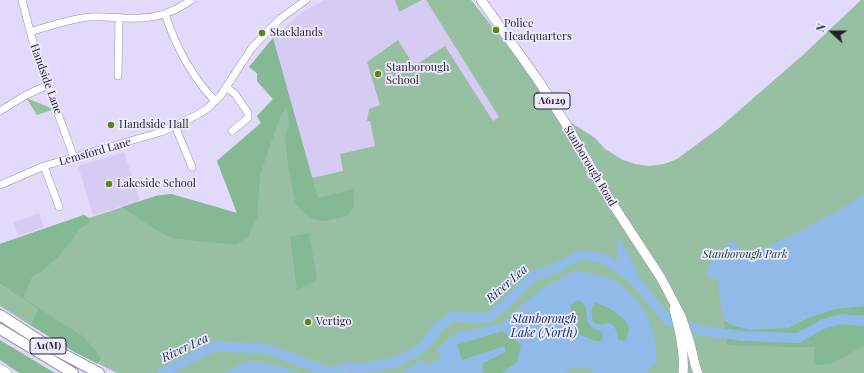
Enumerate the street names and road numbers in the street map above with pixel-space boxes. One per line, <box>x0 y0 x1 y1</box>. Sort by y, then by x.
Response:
street label: Handside Lane <box>27 42 65 116</box>
road number: A6129 <box>534 93 570 109</box>
street label: Stanborough Road <box>561 123 619 209</box>
street label: Lemsford Lane <box>58 135 132 169</box>
road number: A1(M) <box>30 338 66 354</box>

